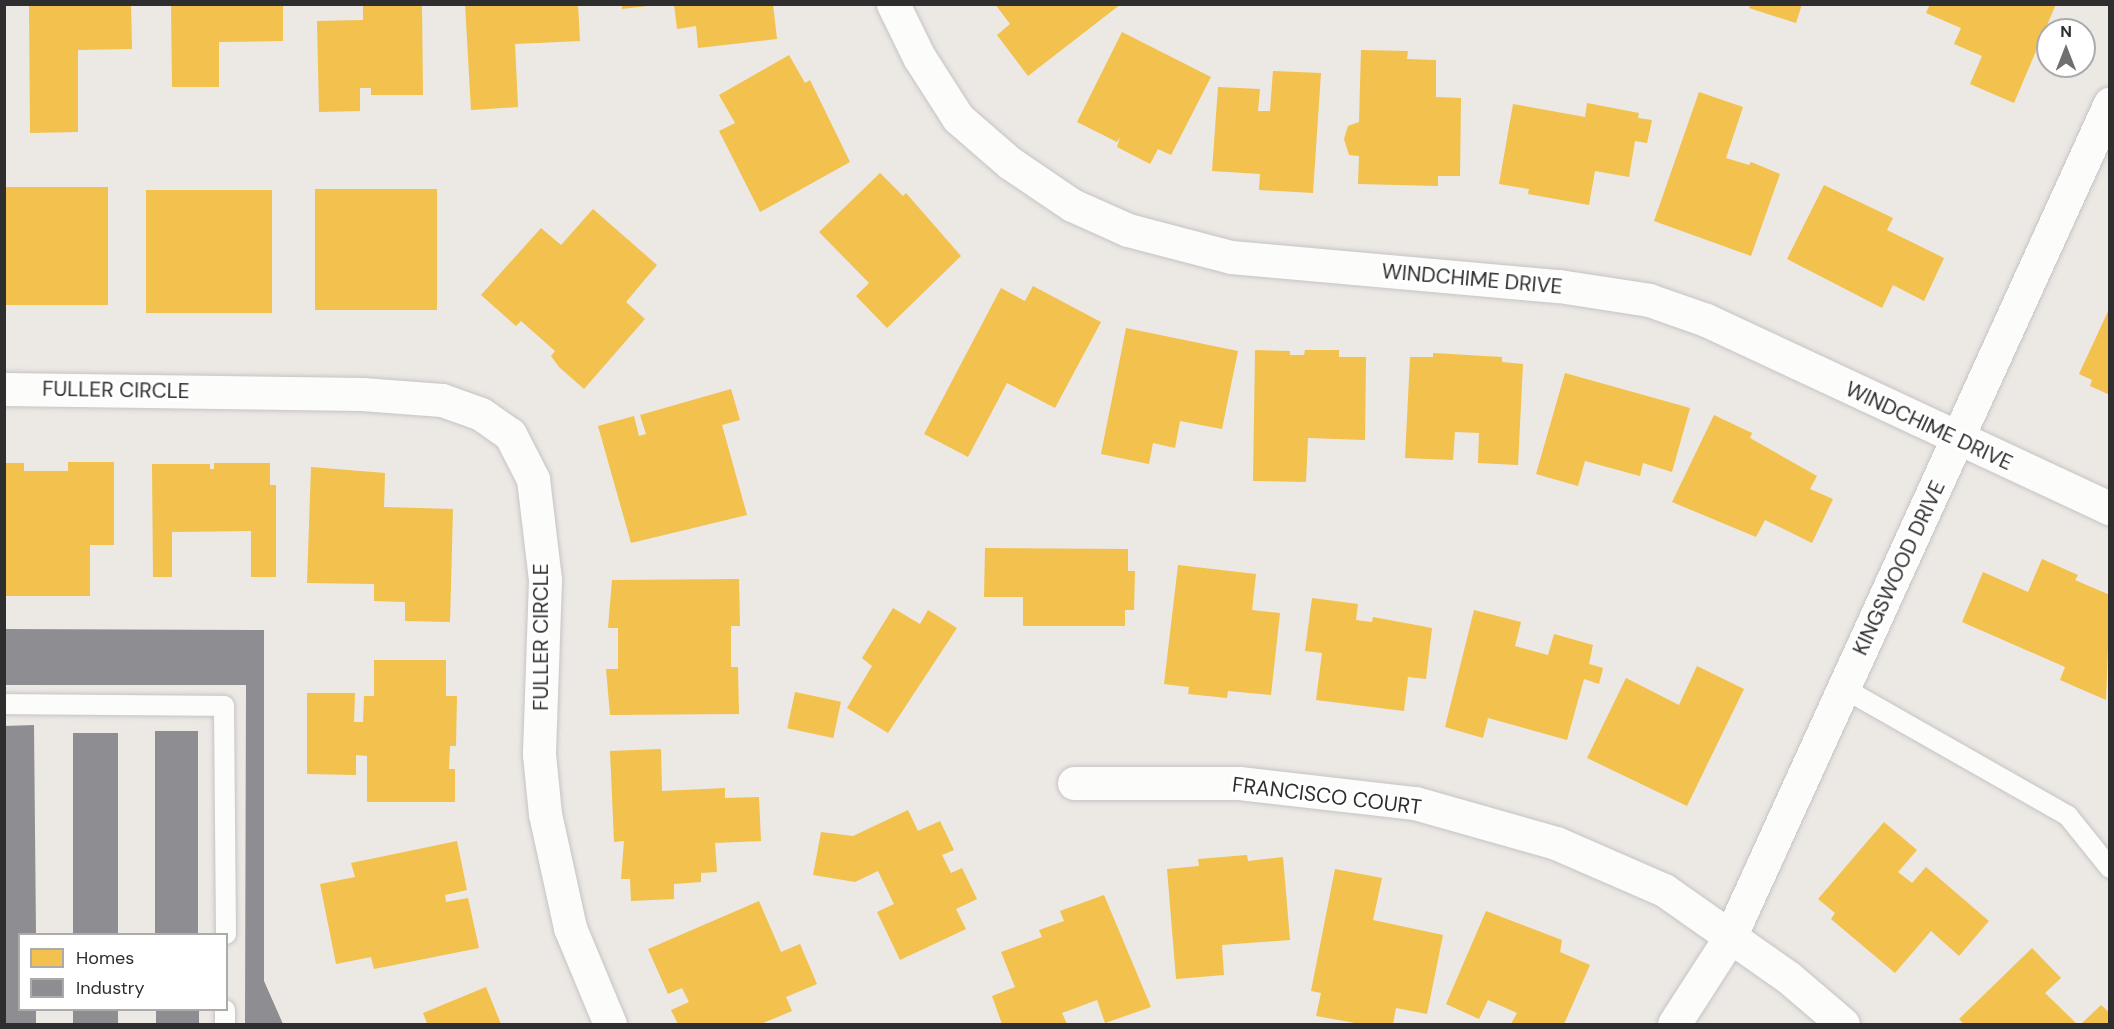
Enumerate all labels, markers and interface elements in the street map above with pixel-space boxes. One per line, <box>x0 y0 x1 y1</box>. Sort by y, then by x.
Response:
north arrow <box>2036 18 2096 78</box>
text: N <box>2060 21 2072 42</box>
street label: WINDCHIME DRIVE <box>1381 259 1563 299</box>
street label: FULLER CIRCLE <box>42 376 190 404</box>
street label: WINDCHIME DRIVE <box>1842 376 2016 476</box>
street label: KINGSWOOD DRIVE <box>1848 477 1950 659</box>
street label: FULLER CIRCLE <box>528 563 554 711</box>
street label: FRANCISCO COURT <box>1231 772 1423 820</box>
legend <box>18 933 228 1011</box>
text: Homes <box>76 946 134 970</box>
text: Industry <box>76 976 145 1000</box>

